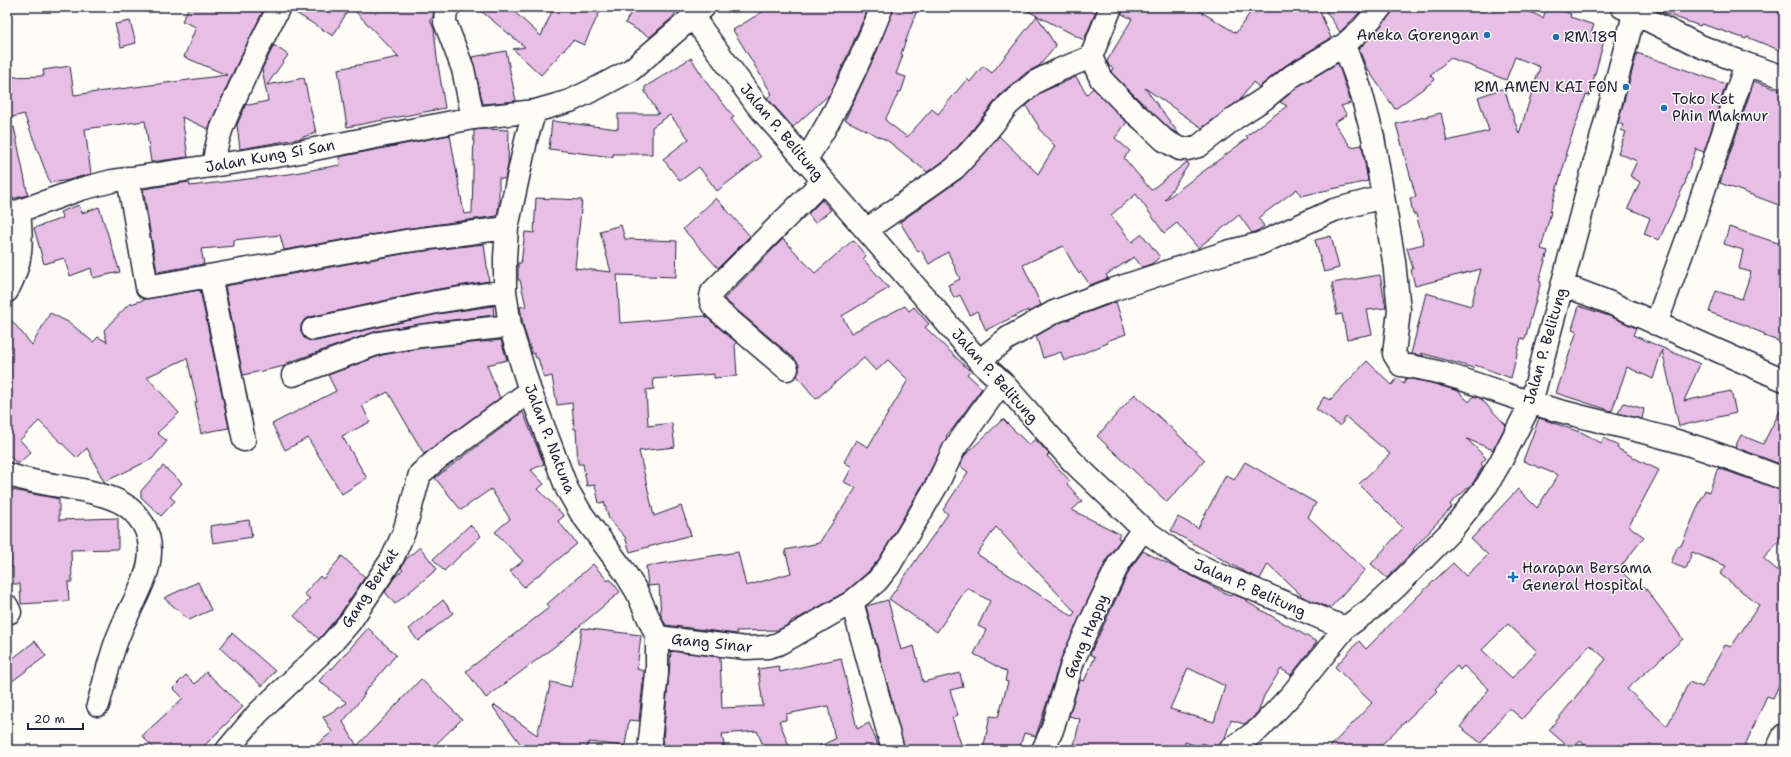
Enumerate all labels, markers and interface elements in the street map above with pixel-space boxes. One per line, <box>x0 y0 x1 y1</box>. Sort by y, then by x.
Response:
place label: Aneka Gorengan <box>1356 25 1479 45</box>
place label: RM.189 <box>1564 27 1617 47</box>
marker: Aneka Gorengan <box>1482 30 1492 40</box>
marker: RM.189 <box>1551 32 1561 42</box>
place label: RM AMEN KAI FON <box>1474 77 1618 97</box>
street label: Jalan P. Belitung <box>736 79 828 185</box>
marker: RM AMEN KAI FON <box>1621 82 1631 92</box>
place label: Toko Ket Phin Makmur <box>1672 89 1768 126</box>
marker: Toko Ket Phin Makmur <box>1659 103 1669 113</box>
street label: Jalan Kung Si San <box>204 135 336 177</box>
street label: Jalan P. Belitung <box>1519 285 1571 407</box>
street label: Jalan P. Belitung <box>947 324 1043 428</box>
street label: Jalan P. Natuna <box>520 381 580 497</box>
street label: Gang Berkat <box>337 544 403 632</box>
street label: Jalan P. Belitung <box>1191 554 1309 622</box>
place label: Harapan Bersama General Hospital <box>1522 558 1652 595</box>
marker: Harapan Bersama General Hospital <box>1507 571 1519 583</box>
street label: Gang Happy <box>1059 591 1113 681</box>
street label: Gang Sinar <box>670 629 754 657</box>
scale bar <box>28 705 83 731</box>
text: 20 m <box>34 711 65 727</box>

